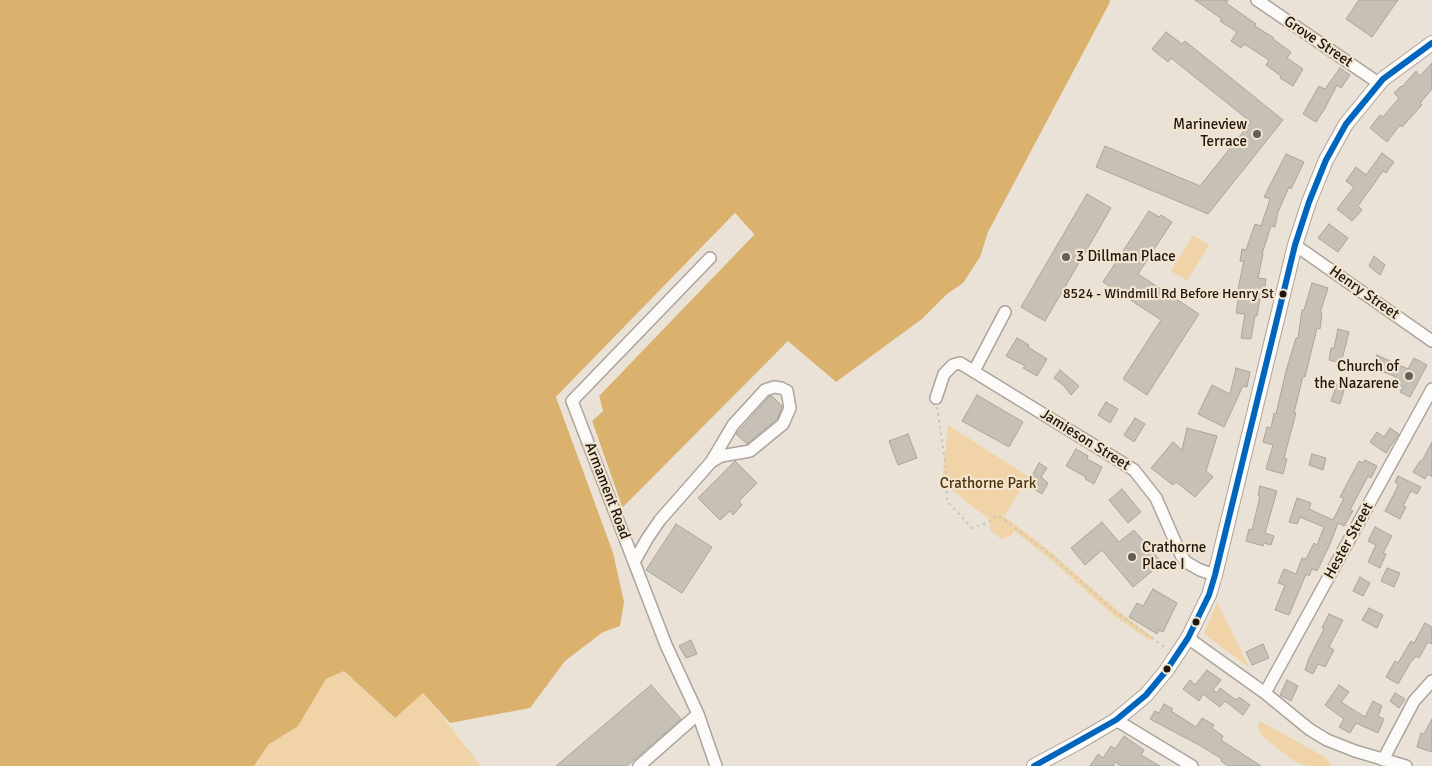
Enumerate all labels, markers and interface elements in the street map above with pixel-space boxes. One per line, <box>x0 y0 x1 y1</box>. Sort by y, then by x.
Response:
street label: Grove Street <box>1280 12 1356 72</box>
place label: Marineview Terrace <box>1173 116 1247 151</box>
marker: Marineview Terrace <box>1251 128 1263 140</box>
place label: 3 Dillman Place <box>1076 248 1176 266</box>
marker: 3 Dillman Place <box>1060 251 1072 263</box>
street label: Henry Street <box>1326 262 1402 324</box>
place label: 8524 - Windmill Rd Before Henry St <box>1063 286 1274 302</box>
marker: 8524 - Windmill Rd Before Henry St <box>1278 289 1288 299</box>
place label: Church of the Nazarene <box>1314 358 1399 393</box>
marker: Church of the Nazarene <box>1403 370 1415 382</box>
street label: Jamieson Street <box>1037 405 1133 475</box>
street label: Armament Road <box>580 440 634 542</box>
park label: Crathorne Park <box>940 475 1036 493</box>
street label: Hester Street <box>1321 500 1377 582</box>
place label: Crathorne Place I <box>1142 539 1206 574</box>
marker: Crathorne Place I <box>1126 551 1138 563</box>
unlabelled marker <box>1191 617 1201 627</box>
unlabelled marker <box>1162 664 1172 674</box>

